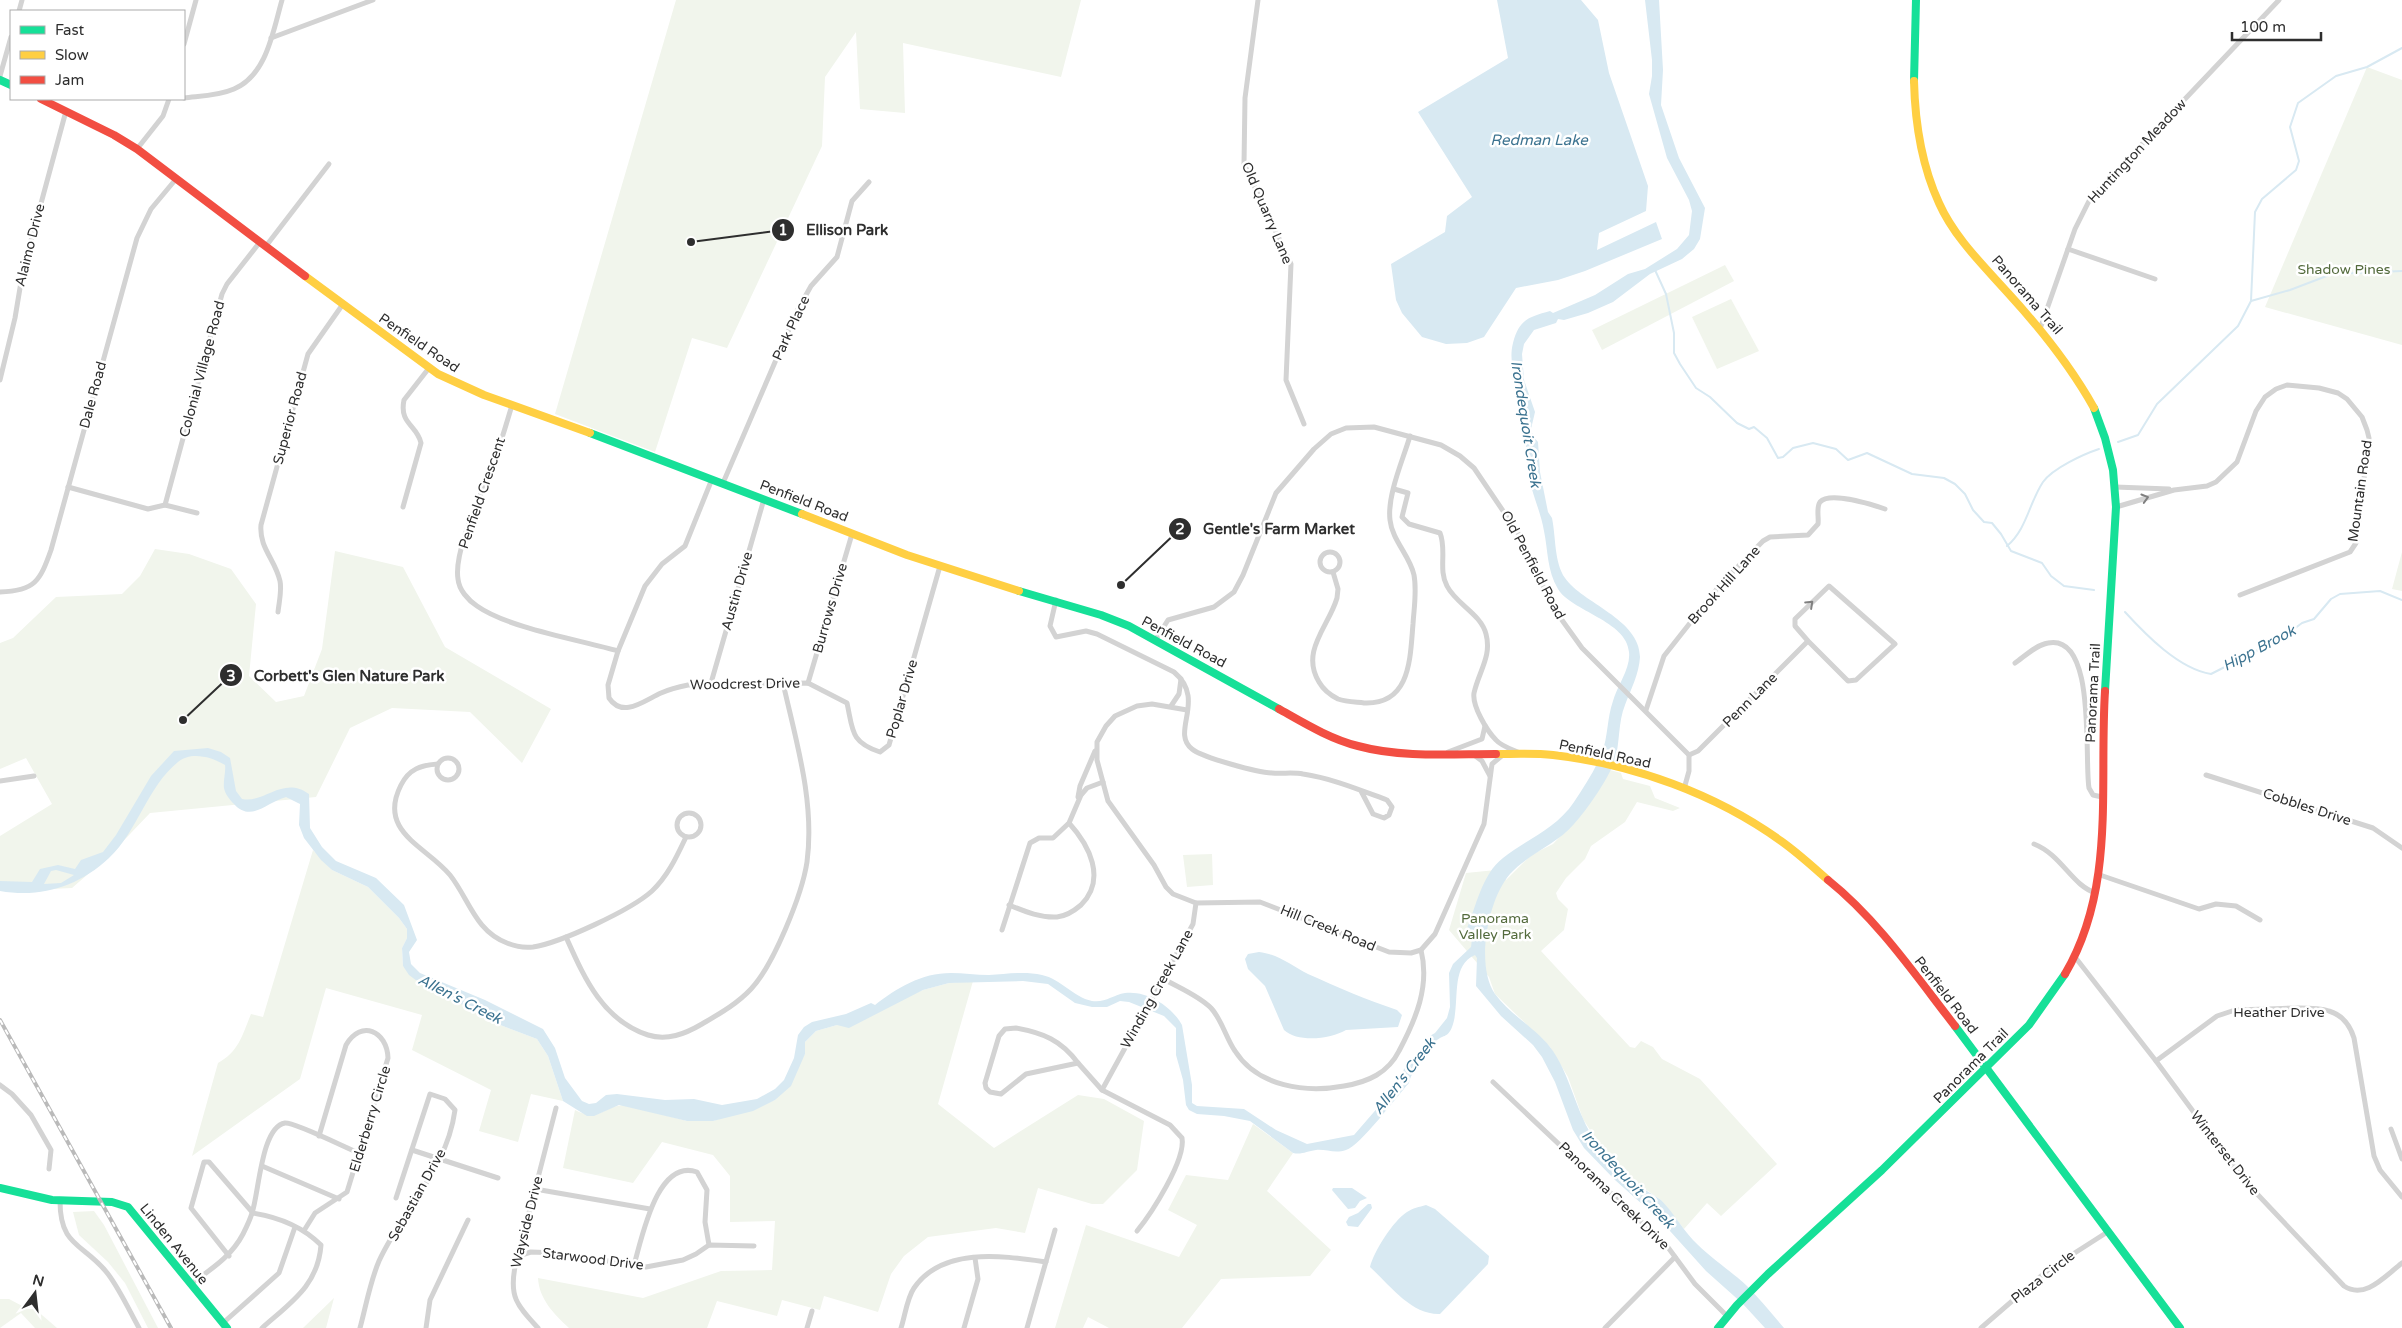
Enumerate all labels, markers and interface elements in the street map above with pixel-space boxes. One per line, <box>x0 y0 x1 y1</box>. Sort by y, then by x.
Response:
legend <box>10 10 185 100</box>
scale bar <box>2232 10 2321 42</box>
text: 100 m <box>2240 18 2286 36</box>
text: Fast <box>55 21 85 39</box>
text: Slow <box>55 46 89 64</box>
text: Jam <box>55 71 84 89</box>
street label: Huntington Meadow <box>2084 95 2190 207</box>
water label: Redman Lake <box>1490 131 1589 149</box>
street label: Old Quarry Lane <box>1238 159 1296 267</box>
street label: Alaimo Drive <box>12 202 49 288</box>
callout: Ellison Park <box>771 215 898 245</box>
text: 1 <box>778 221 788 239</box>
text: Ellison Park <box>806 221 888 239</box>
street label: Panorama Trail <box>1988 252 2066 338</box>
park label: Shadow Pines <box>2298 261 2391 278</box>
street label: Park Place <box>769 293 813 363</box>
street label: Colonial Village Road <box>176 299 228 439</box>
street label: Penfield Road <box>376 310 462 376</box>
water label: Irondequoit Creek <box>1507 359 1545 490</box>
street label: Dale Road <box>76 360 110 430</box>
street label: Superior Road <box>269 370 311 466</box>
street label: Penfield Crescent <box>455 434 509 551</box>
street label: Mountain Road <box>2344 439 2376 543</box>
street label: Penfield Road <box>757 476 851 526</box>
one-way arrow <box>2140 494 2149 504</box>
street label: Old Penfield Road <box>1497 508 1569 622</box>
callout: Gentle's Farm Market <box>1168 514 1365 544</box>
text: 2 <box>1175 520 1185 538</box>
text: Gentle's Farm Market <box>1203 520 1355 538</box>
street label: Brook Hill Lane <box>1684 542 1764 628</box>
street label: Austin Drive <box>718 550 756 632</box>
street label: Burrows Drive <box>809 561 851 655</box>
one-way arrow <box>1804 601 1813 610</box>
street label: Penfield Road <box>1139 613 1229 671</box>
water label: Hipp Brook <box>2219 620 2300 675</box>
street label: Panorama Trail <box>2082 643 2104 743</box>
street label: Poplar Drive <box>883 657 921 740</box>
callout: Corbett's Glen Nature Park <box>219 660 454 690</box>
text: 3 <box>226 667 236 685</box>
text: Corbett's Glen Nature Park <box>254 667 444 685</box>
street label: Penn Lane <box>1719 669 1781 731</box>
street label: Woodcrest Drive <box>690 675 800 693</box>
street label: Penfield Road <box>1558 736 1652 772</box>
street label: Cobbles Drive <box>2261 785 2353 829</box>
street label: Hill Creek Road <box>1278 901 1378 955</box>
park label: Panorama Valley Park <box>1459 910 1532 943</box>
street label: Winding Creek Lane <box>1117 926 1197 1052</box>
street label: Penfield Road <box>1911 953 1981 1037</box>
water label: Allen's Creek <box>415 970 507 1029</box>
street label: Heather Drive <box>2233 1004 2325 1021</box>
street label: Panorama Trail <box>1930 1025 2012 1107</box>
water label: Allen's Creek <box>1369 1033 1440 1118</box>
street label: Elderberry Circle <box>346 1064 394 1174</box>
street label: Winterset Drive <box>2187 1107 2263 1199</box>
water label: Irondequoit Creek <box>1578 1126 1679 1233</box>
street label: Panorama Creek Drive <box>1555 1139 1673 1254</box>
street label: Sebastian Drive <box>385 1146 450 1244</box>
street label: Wayside Drive <box>507 1174 547 1270</box>
street label: Linden Avenue <box>136 1200 212 1288</box>
street label: Starwood Drive <box>541 1244 645 1274</box>
street label: Plaza Circle <box>2008 1247 2078 1307</box>
north arrow <box>10 1268 60 1318</box>
text: N <box>31 1271 46 1291</box>

